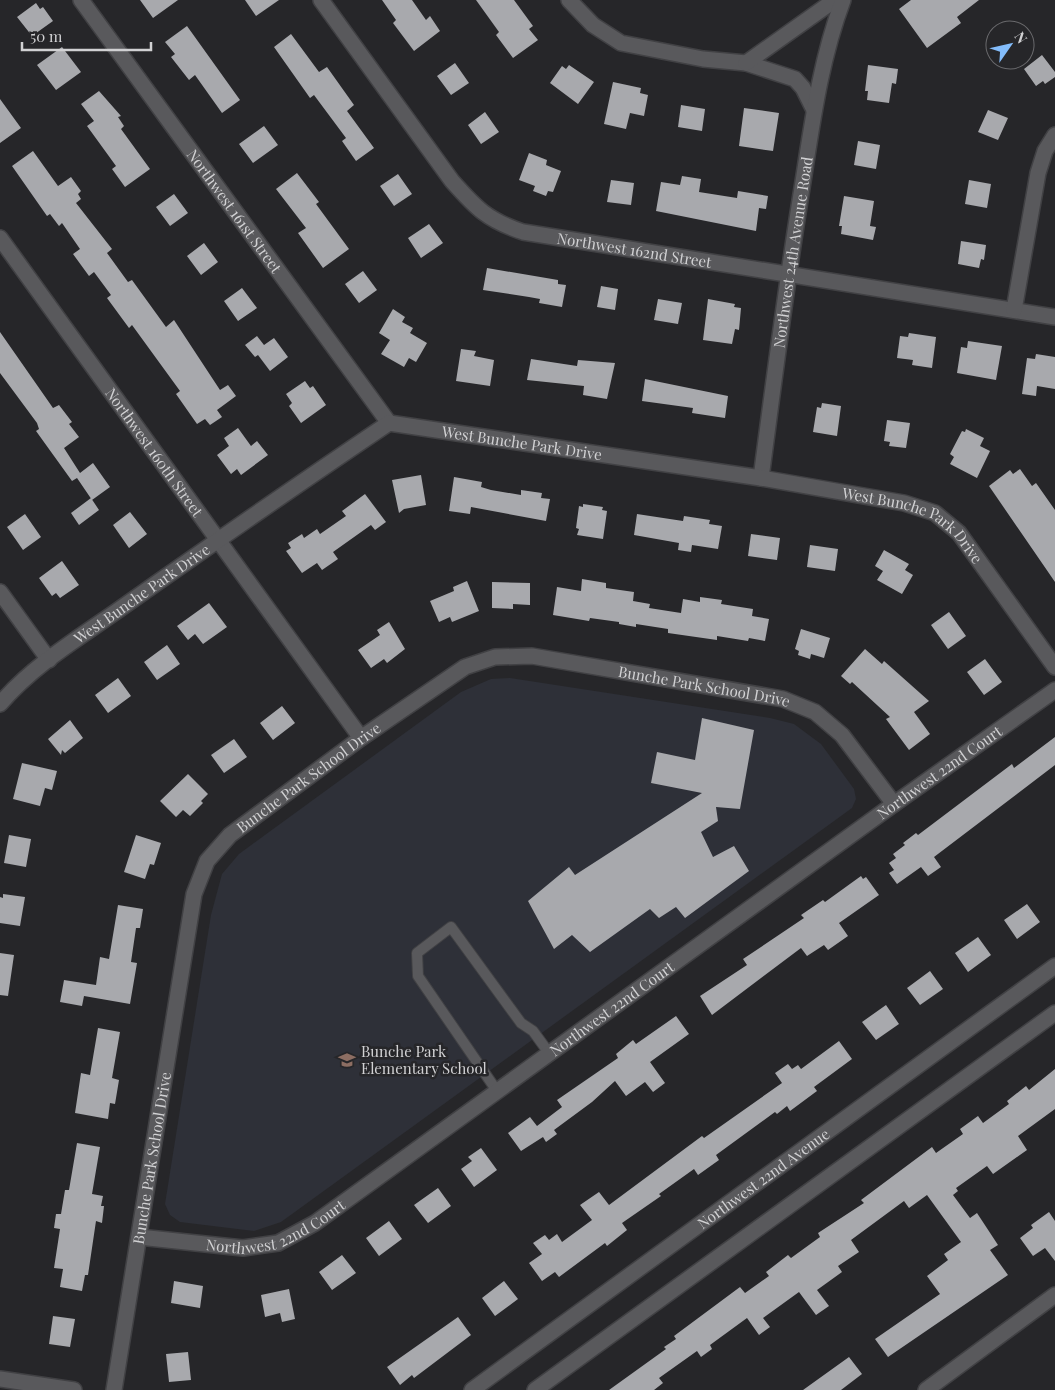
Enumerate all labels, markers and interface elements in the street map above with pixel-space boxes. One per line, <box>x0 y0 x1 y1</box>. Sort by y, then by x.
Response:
scale bar <box>22 20 151 52</box>
north arrow <box>985 20 1035 70</box>
text: 50 m <box>30 26 63 46</box>
text: N <box>1010 28 1032 47</box>
street label: Northwest 161st Street <box>183 145 287 277</box>
street label: Northwest 24th Avenue Road <box>768 155 817 349</box>
street label: Northwest 162nd Street <box>556 228 714 272</box>
street label: Northwest 160th Street <box>101 384 208 521</box>
street label: West Bunche Park Drive <box>440 421 603 464</box>
street label: West Bunche Park Drive <box>840 482 988 567</box>
street label: West Bunche Park Drive <box>69 539 213 648</box>
street label: Bunche Park School Drive <box>617 661 794 711</box>
street label: Bunche Park School Drive <box>232 718 384 837</box>
street label: Northwest 22nd Court <box>873 720 1006 823</box>
street label: Northwest 22nd Court <box>545 956 678 1060</box>
place label: Bunche Park Elementary School <box>361 1041 487 1078</box>
school or university icon: Bunche Park Elementary School <box>337 1050 357 1070</box>
street label: Bunche Park School Drive <box>128 1070 175 1246</box>
street label: Northwest 22nd Avenue <box>693 1124 833 1233</box>
street label: Northwest 22nd Court <box>205 1194 349 1258</box>

